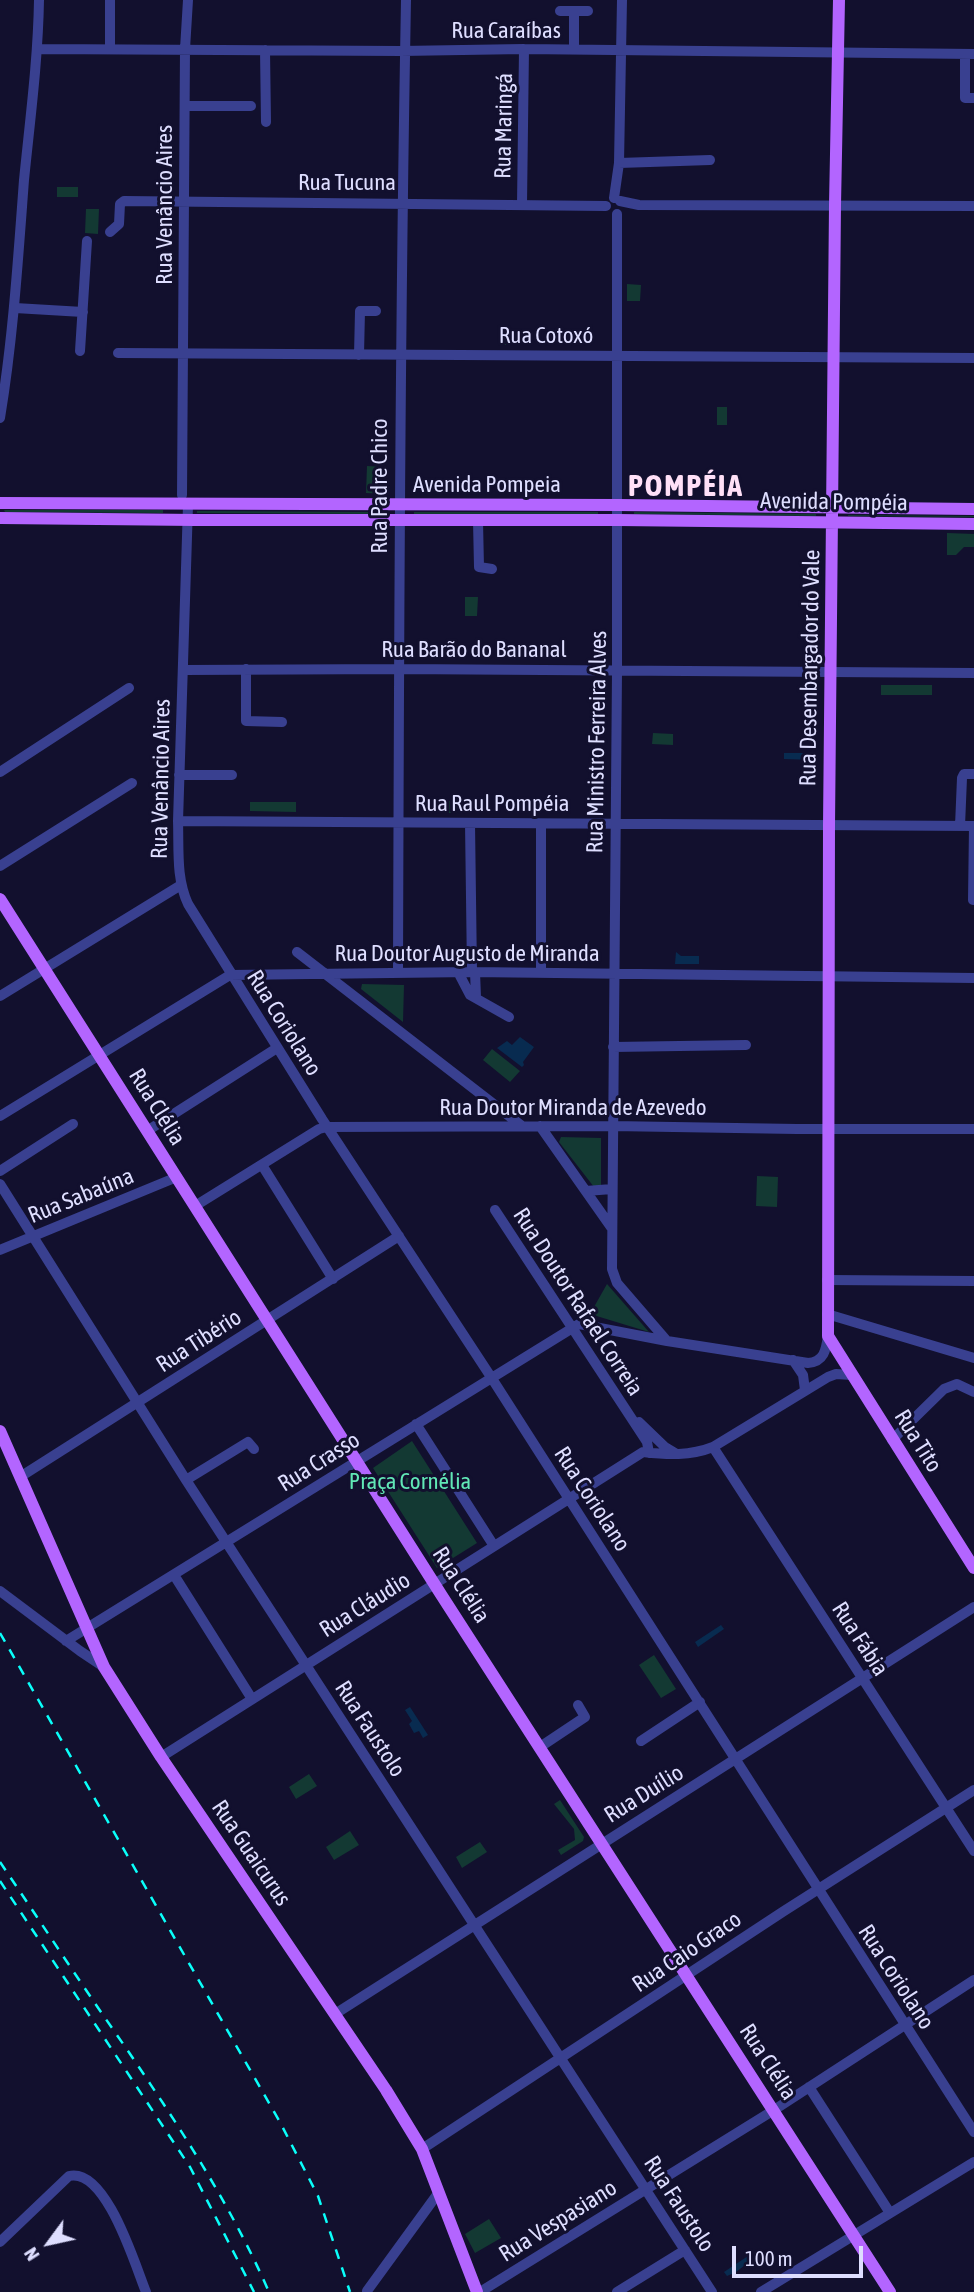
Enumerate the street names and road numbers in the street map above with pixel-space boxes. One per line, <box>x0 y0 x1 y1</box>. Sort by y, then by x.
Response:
street label: Rua Caraíbas <box>451 17 561 45</box>
street label: Rua Maringá <box>489 73 519 179</box>
street label: Rua Venâncio Aires <box>151 125 179 285</box>
street label: Rua Tucuna <box>298 169 396 197</box>
street label: Rua Cotoxó <box>499 322 593 350</box>
street label: Rua Padre Chico <box>366 418 394 554</box>
street label: Avenida Pompeia <box>413 471 561 499</box>
street label: Avenida Pompéia <box>760 487 908 517</box>
street label: Rua Desembargador do Vale <box>794 549 826 787</box>
street label: Rua Ministro Ferreira Alves <box>581 630 613 854</box>
street label: Rua Barão do Bananal <box>381 636 567 664</box>
street label: Rua Venâncio Aires <box>146 699 176 859</box>
street label: Rua Raul Pompéia <box>415 790 569 818</box>
street label: Rua Doutor Augusto de Miranda <box>334 940 600 968</box>
street label: Rua Coriolano <box>241 965 327 1081</box>
street label: Rua Clélia <box>123 1064 191 1150</box>
street label: Rua Doutor Miranda de Azevedo <box>439 1094 707 1122</box>
street label: Rua Sabaúna <box>24 1162 138 1230</box>
street label: Rua Doutor Rafael Correia <box>507 1203 649 1401</box>
street label: Rua Tibério <box>151 1303 247 1379</box>
street label: Rua Tito <box>888 1405 948 1477</box>
street label: Rua Crasso <box>273 1426 365 1498</box>
street label: Rua Coriolano <box>548 1441 636 1557</box>
street label: Rua Clélia <box>426 1542 496 1628</box>
street label: Rua Cláudio <box>315 1566 415 1644</box>
street label: Rua Fábia <box>826 1597 894 1681</box>
street label: Rua Faustolo <box>329 1676 411 1782</box>
street label: Rua Duílio <box>599 1759 689 1829</box>
street label: Rua Guaicurus <box>206 1795 296 1911</box>
street label: Rua Caio Graco <box>627 1906 747 1998</box>
street label: Rua Coriolano <box>852 1919 940 2035</box>
street label: Rua Clélia <box>733 2019 803 2105</box>
street label: Rua Faustolo <box>638 2151 720 2257</box>
street label: Rua Vespasiano <box>494 2174 622 2268</box>

